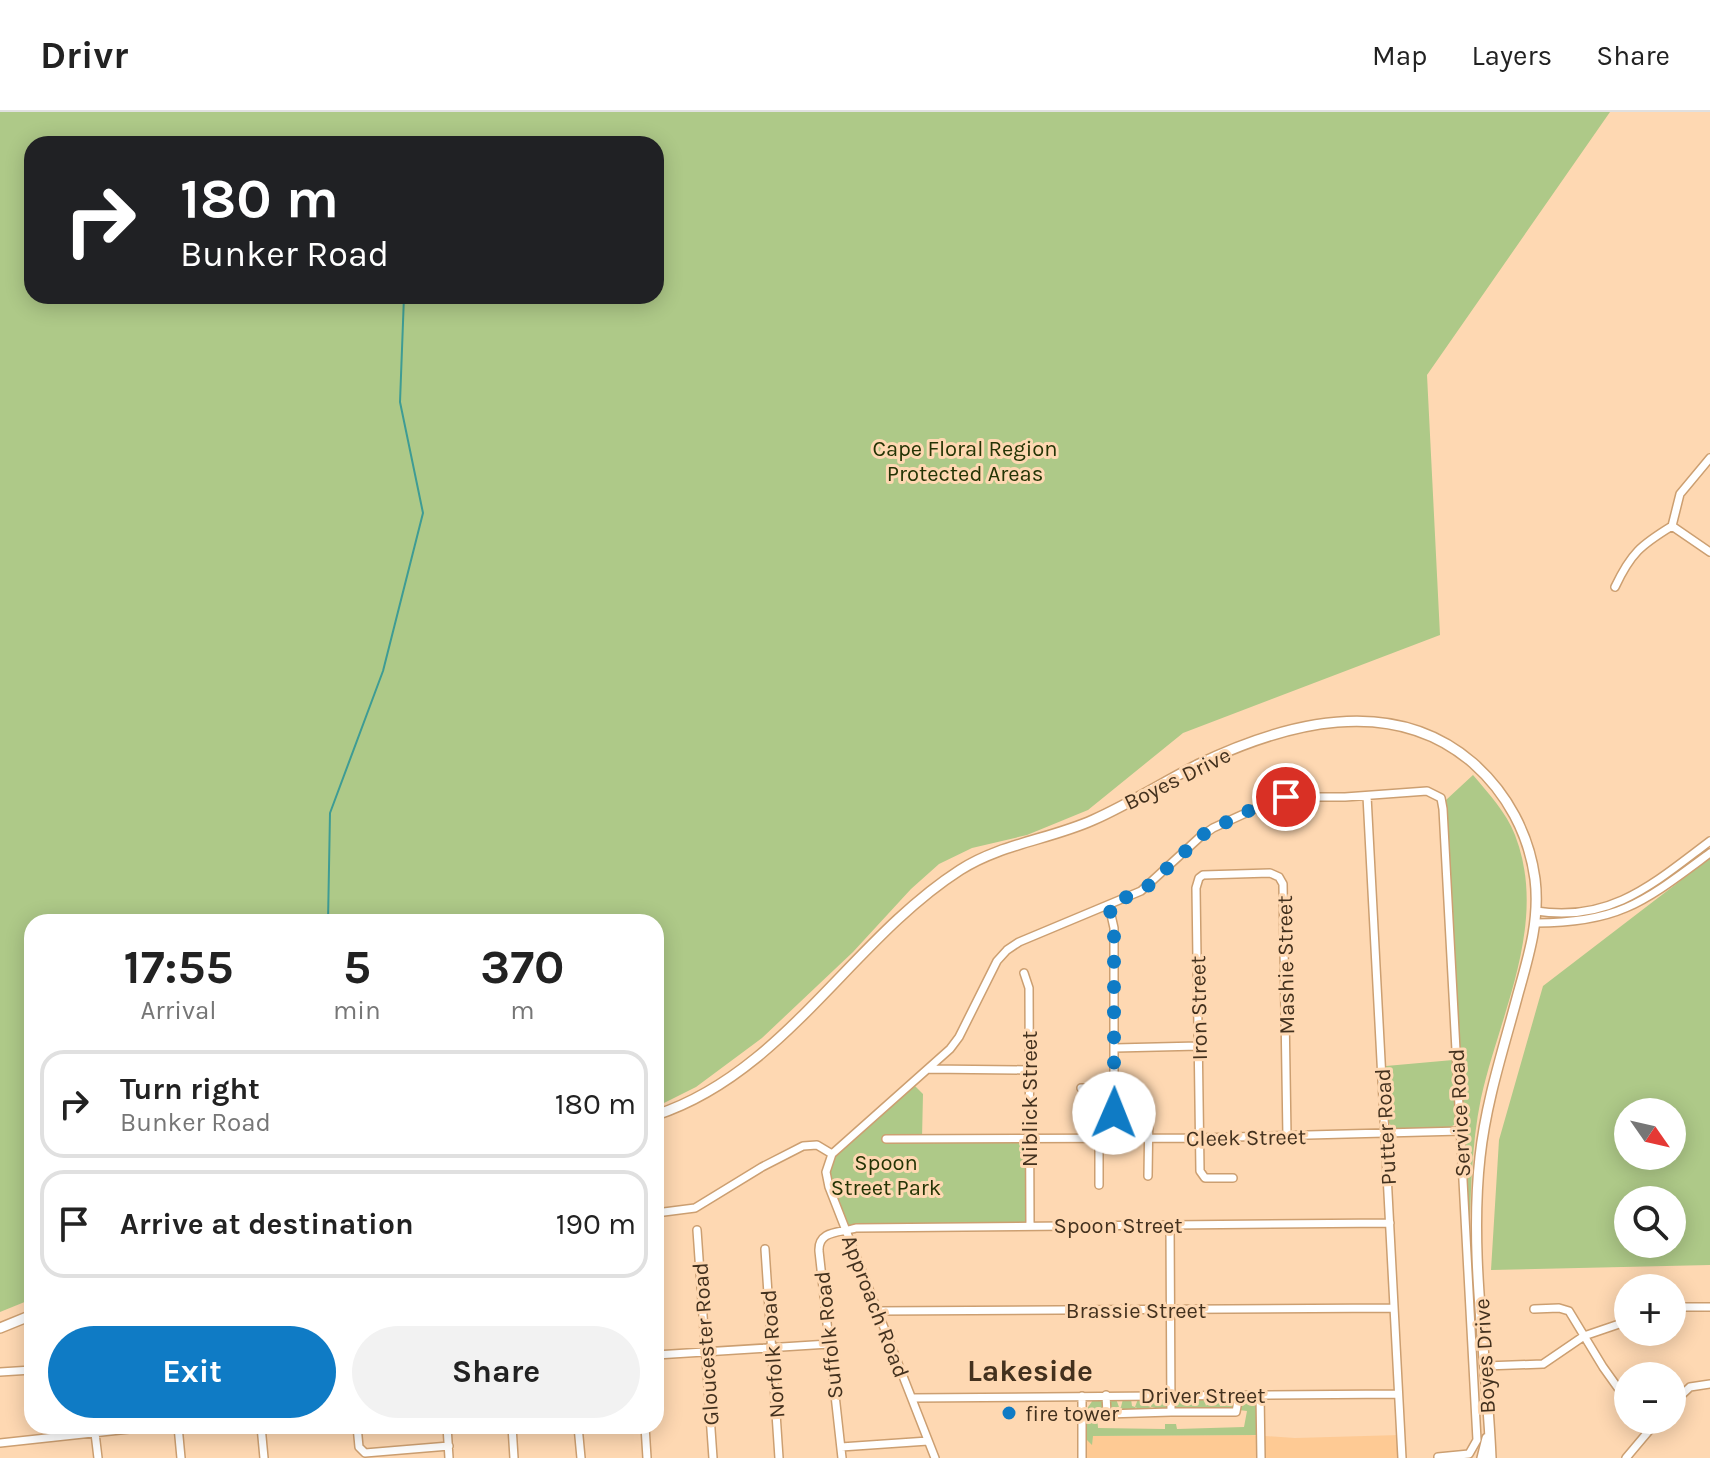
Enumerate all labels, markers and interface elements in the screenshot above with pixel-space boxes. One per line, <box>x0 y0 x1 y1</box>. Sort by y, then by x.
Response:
text: Drivr <box>40 33 128 78</box>
text: Map <box>1372 39 1427 72</box>
text: Layers <box>1471 39 1552 72</box>
text: Share <box>1596 39 1670 72</box>
text: 180 m <box>180 166 339 231</box>
icon: right <box>48 168 152 272</box>
text: Bunker Road <box>180 233 389 275</box>
park label: Cape Floral Region Protected Areas <box>872 436 1058 487</box>
street label: Boyes Drive <box>1120 742 1235 816</box>
pin <box>1252 763 1320 831</box>
icon: arrive <box>1264 775 1308 819</box>
street label: Mashie Street <box>1272 895 1300 1035</box>
text: 17:55 <box>124 939 233 995</box>
text: 5 <box>343 939 371 995</box>
text: 370 <box>480 939 564 995</box>
street label: Iron Street <box>1185 955 1213 1061</box>
text: Arrival <box>140 995 217 1026</box>
text: min <box>333 995 381 1026</box>
text: m <box>510 995 535 1026</box>
street label: Niblick Street <box>1017 1031 1043 1167</box>
street label: Service Road <box>1444 1048 1476 1178</box>
street label: Putter Road <box>1370 1068 1402 1186</box>
text: Turn right <box>120 1071 260 1107</box>
position arrow <box>1072 1071 1156 1155</box>
icon: right <box>52 1082 96 1126</box>
text: 180 m <box>555 1086 636 1122</box>
north arrow <box>1614 1098 1686 1170</box>
map controls <box>1614 1098 1686 1434</box>
text: Bunker Road <box>120 1107 271 1138</box>
street label: Cleek Street <box>1186 1124 1306 1152</box>
park label: Spoon Street Park <box>831 1150 941 1201</box>
button: search <box>1614 1186 1686 1258</box>
icon: arrive <box>52 1202 96 1246</box>
text: Arrive at destination <box>120 1206 414 1242</box>
text: 190 m <box>556 1206 636 1242</box>
street label: Spoon Street <box>1053 1213 1183 1239</box>
street label: Approach Road <box>836 1231 914 1381</box>
street label: Gloucester Road <box>687 1262 725 1426</box>
street label: Suffolk Road <box>809 1270 849 1400</box>
button: + <box>1614 1274 1686 1346</box>
street label: Norfolk Road <box>756 1289 790 1419</box>
street label: Brassie Street <box>1066 1298 1206 1324</box>
street label: Boyes Drive <box>1469 1298 1501 1414</box>
button: Exit <box>48 1326 336 1418</box>
button: Share <box>352 1326 640 1418</box>
district label: Lakeside <box>967 1353 1093 1389</box>
button: − <box>1614 1362 1686 1434</box>
street label: Driver Street <box>1141 1383 1265 1409</box>
place label: fire tower <box>1025 1401 1119 1427</box>
marker: fire tower <box>1000 1404 1018 1422</box>

